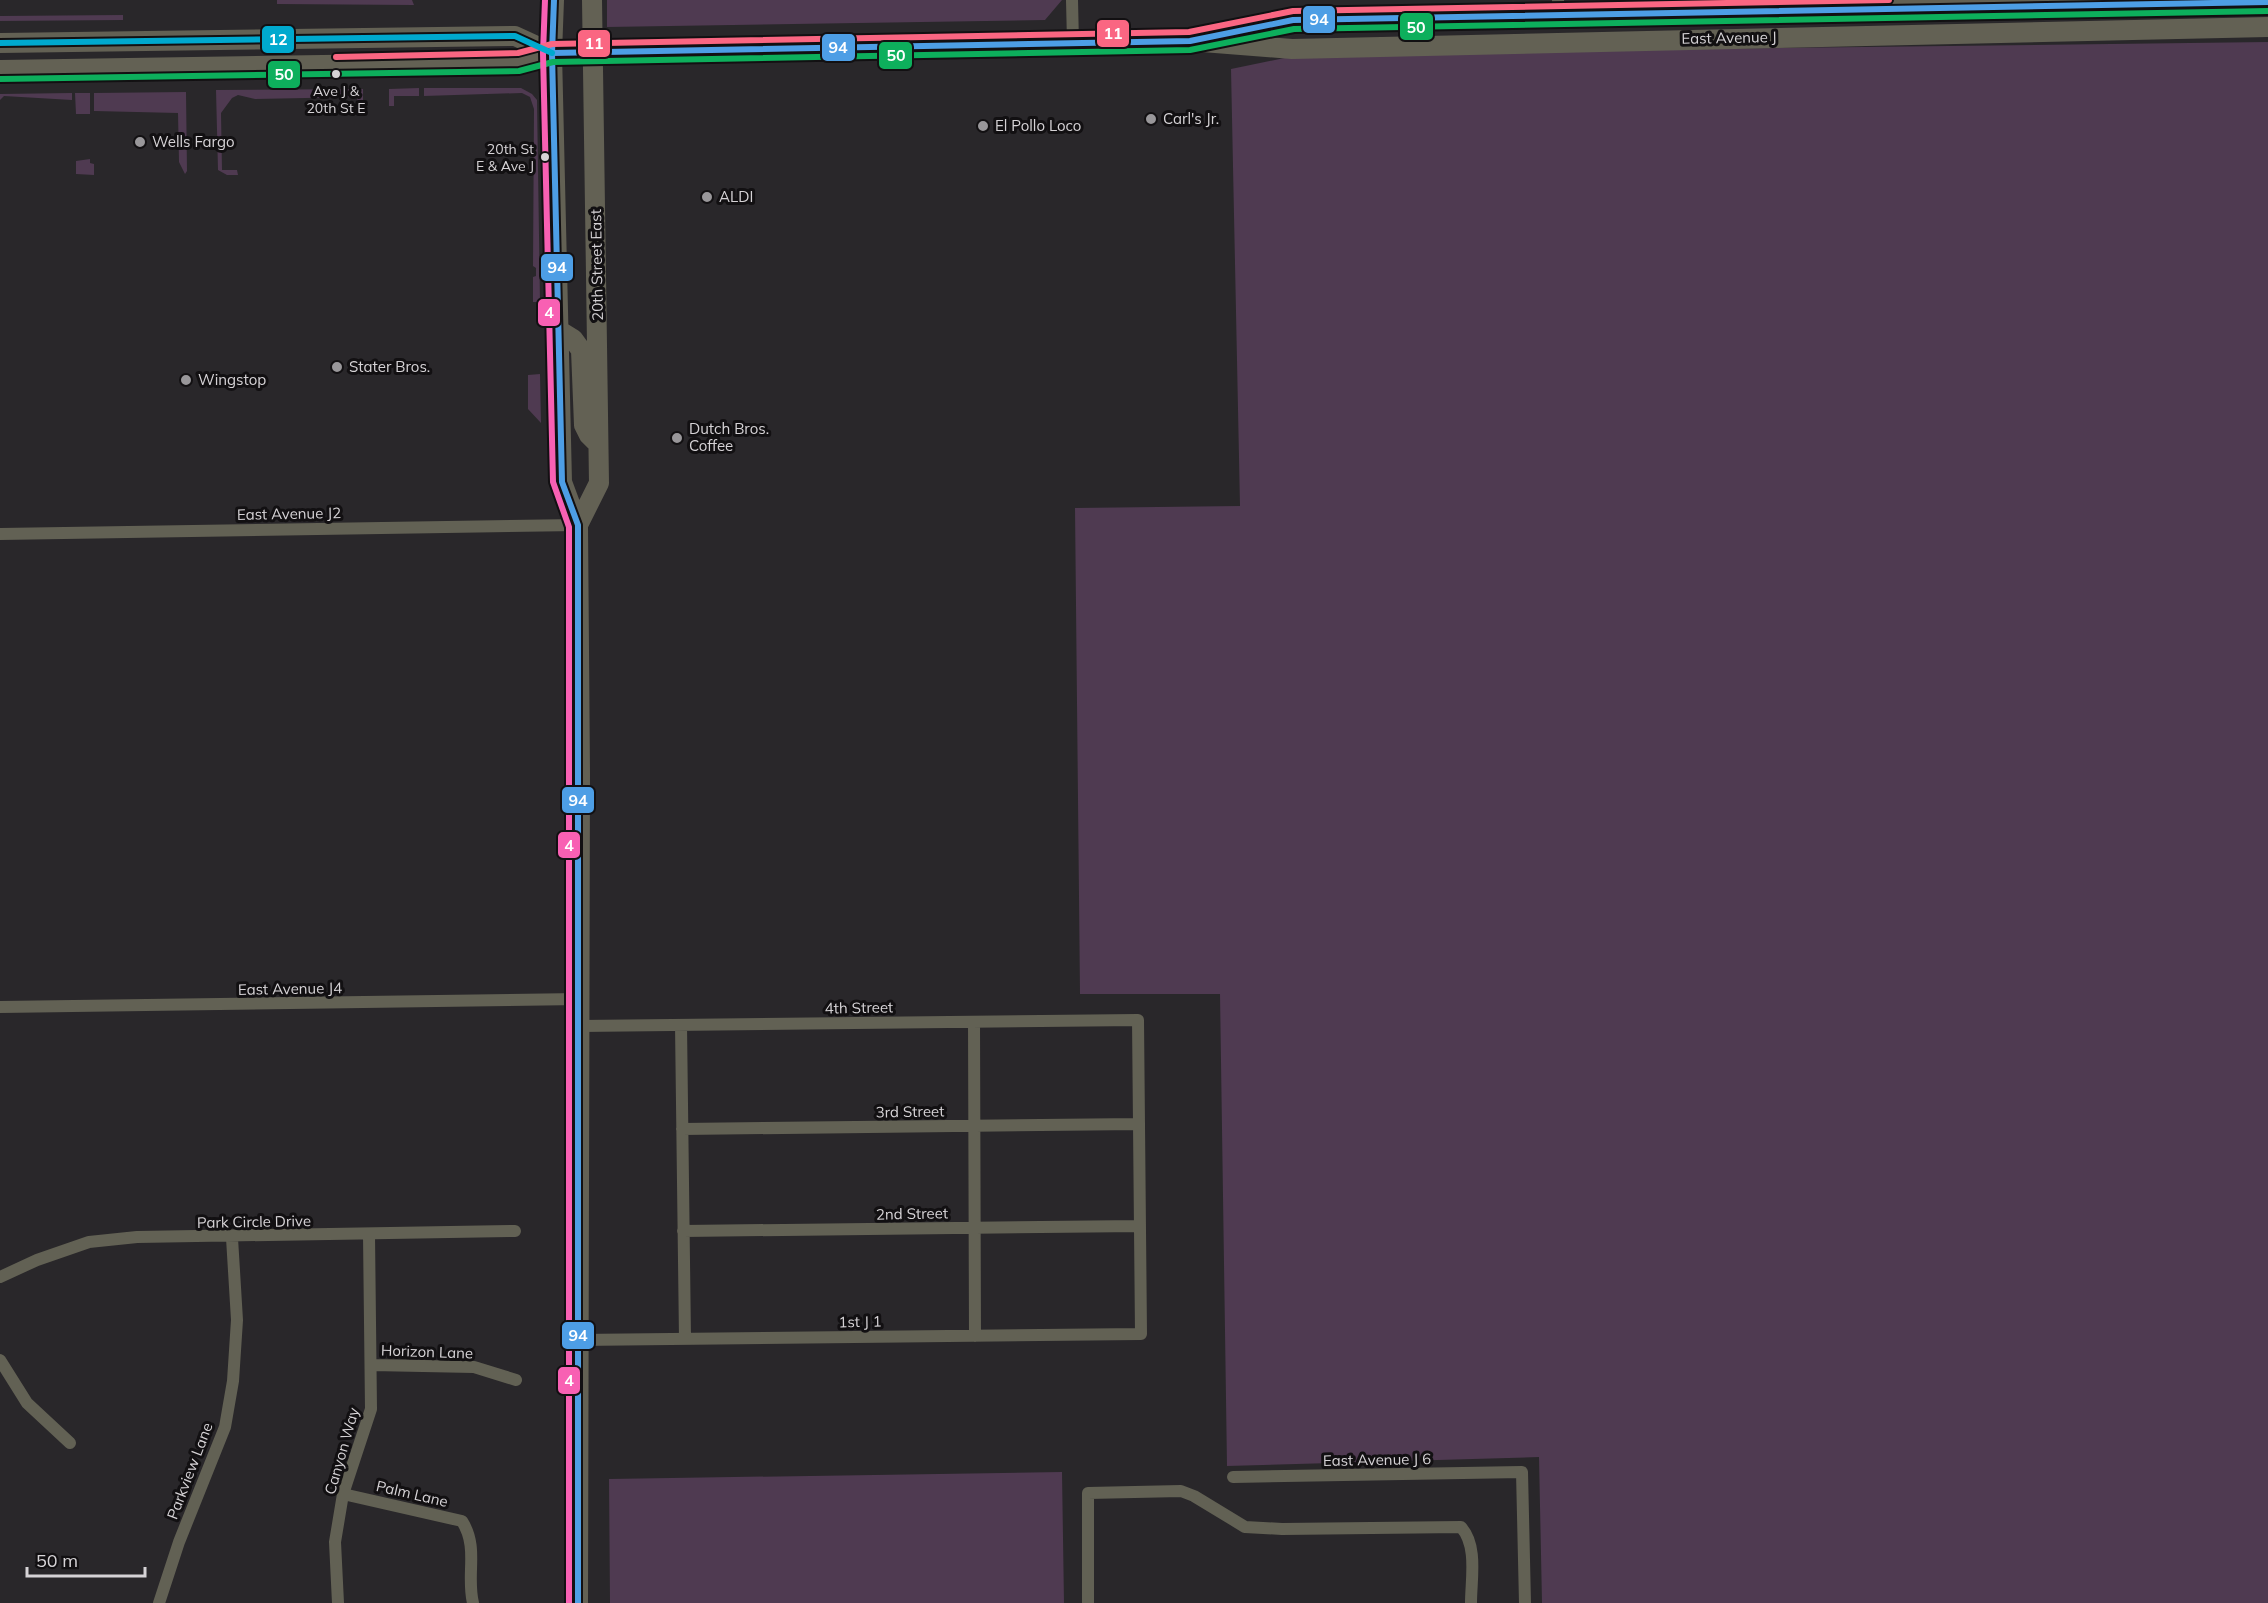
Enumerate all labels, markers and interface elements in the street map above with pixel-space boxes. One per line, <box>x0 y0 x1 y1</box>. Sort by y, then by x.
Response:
line badge: 94 <box>1302 5 1336 34</box>
text: 94 <box>1309 9 1329 29</box>
line badge: 50 <box>1399 12 1434 41</box>
text: 50 <box>1406 17 1426 37</box>
line badge: 11 <box>1096 19 1130 48</box>
text: 11 <box>1103 23 1123 43</box>
line badge: 12 <box>261 25 295 54</box>
street label: East Avenue J <box>1681 27 1777 48</box>
text: 12 <box>268 29 288 49</box>
line badge: 11 <box>577 29 611 58</box>
text: 11 <box>584 33 604 53</box>
line badge: 94 <box>821 33 856 62</box>
text: 94 <box>828 37 848 57</box>
line badge: 50 <box>878 41 913 70</box>
text: 50 <box>886 45 906 65</box>
line badge: 50 <box>267 60 301 89</box>
text: 50 <box>274 64 294 84</box>
marker: Ave J & 20th St E <box>330 68 342 80</box>
place label: Ave J & 20th St E <box>306 82 366 117</box>
place label: Carl's Jr. <box>1163 109 1219 128</box>
marker: Carl's Jr. <box>1144 112 1158 126</box>
place label: El Pollo Loco <box>995 116 1081 135</box>
marker: El Pollo Loco <box>976 119 990 133</box>
place label: Wells Fargo <box>152 132 235 151</box>
marker: Wells Fargo <box>133 135 147 149</box>
place label: 20th St E & Ave J <box>476 140 534 175</box>
marker: 20th St E & Ave J <box>539 151 551 163</box>
place label: ALDI <box>719 187 753 206</box>
marker: ALDI <box>700 190 714 204</box>
street label: 20th Street East <box>586 209 607 321</box>
line badge: 94 <box>540 253 574 282</box>
text: 94 <box>547 257 567 277</box>
line badge: 4 <box>537 298 561 327</box>
text: 4 <box>544 302 554 322</box>
place label: Stater Bros. <box>349 357 430 376</box>
marker: Stater Bros. <box>330 360 344 374</box>
place label: Wingstop <box>198 370 266 389</box>
marker: Wingstop <box>179 373 193 387</box>
place label: Dutch Bros. Coffee <box>689 419 769 455</box>
marker: Dutch Bros. Coffee <box>670 431 684 445</box>
street label: East Avenue J2 <box>237 503 341 524</box>
line badge: 94 <box>561 786 595 814</box>
text: 94 <box>568 790 588 810</box>
line badge: 4 <box>557 831 581 859</box>
text: 4 <box>564 835 574 855</box>
street label: East Avenue J4 <box>238 978 342 999</box>
street label: 4th Street <box>825 997 893 1018</box>
street label: 3rd Street <box>875 1101 945 1122</box>
street label: 2nd Street <box>876 1203 948 1224</box>
street label: Park Circle Drive <box>197 1211 311 1232</box>
street label: 1st J 1 <box>838 1312 882 1331</box>
line badge: 94 <box>561 1321 595 1350</box>
text: 94 <box>568 1325 588 1345</box>
street label: Horizon Lane <box>381 1340 473 1363</box>
line badge: 4 <box>557 1366 581 1395</box>
text: 4 <box>564 1370 574 1390</box>
street label: Canyon Way <box>320 1405 363 1497</box>
street label: Parkview Lane <box>162 1420 217 1522</box>
street label: East Avenue J 6 <box>1323 1449 1431 1470</box>
street label: Palm Lane <box>374 1476 450 1511</box>
scale bar <box>27 1540 146 1578</box>
text: 50 m <box>36 1549 78 1572</box>

